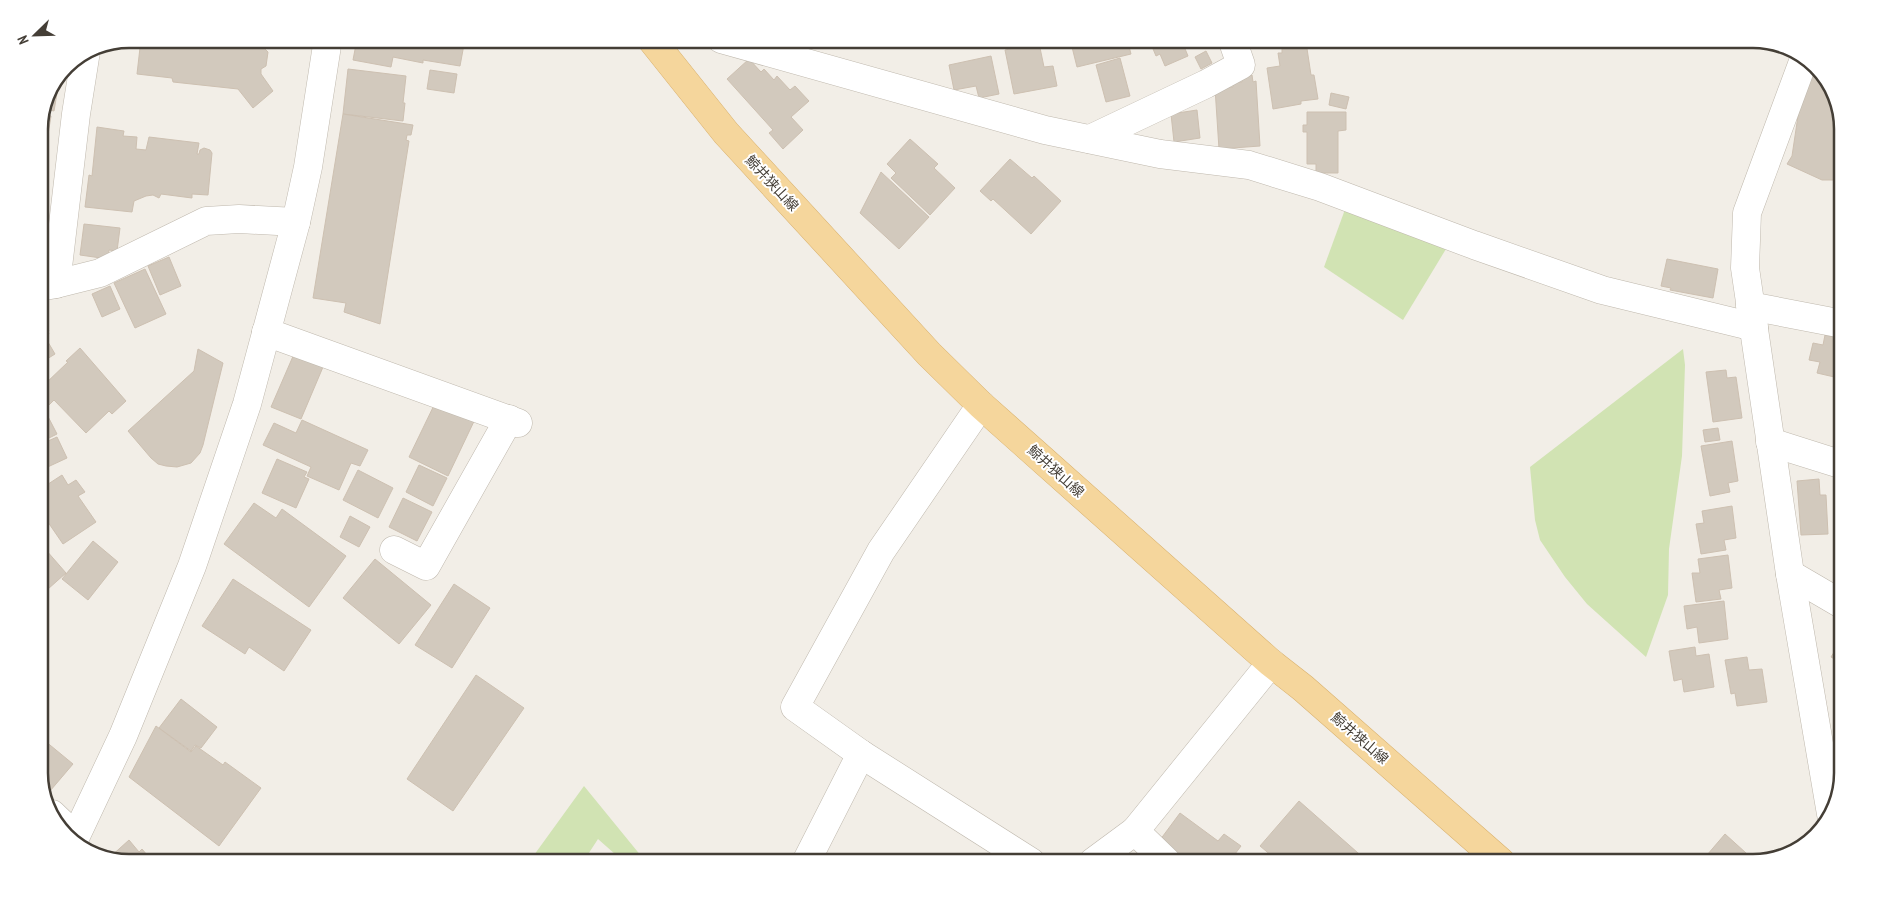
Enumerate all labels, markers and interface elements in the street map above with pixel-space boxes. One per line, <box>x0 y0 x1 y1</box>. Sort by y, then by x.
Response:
north arrow <box>10 10 60 60</box>
text: N <box>13 33 33 47</box>
street label: 鯨井狭山線 <box>742 151 802 215</box>
street label: 鯨井狭山線 <box>1024 441 1088 501</box>
street label: 鯨井狭山線 <box>1328 708 1392 768</box>

